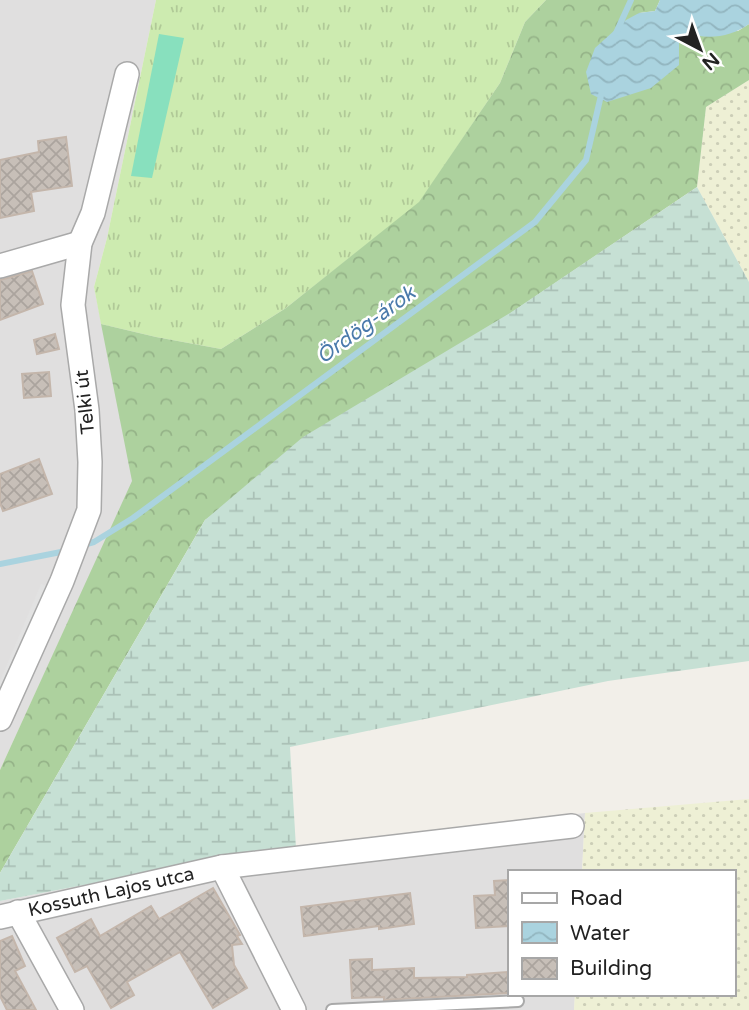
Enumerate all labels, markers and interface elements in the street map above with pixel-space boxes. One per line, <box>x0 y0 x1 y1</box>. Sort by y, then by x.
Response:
north arrow <box>665 14 735 84</box>
text: N <box>698 48 723 74</box>
water label: Ördög-árok <box>312 280 422 369</box>
street label: Telki út <box>71 369 99 435</box>
street label: Kossuth Lajos utca <box>26 863 196 921</box>
legend <box>508 870 735 996</box>
text: Road <box>570 886 623 911</box>
text: Water <box>570 921 630 946</box>
text: Building <box>570 956 652 981</box>

